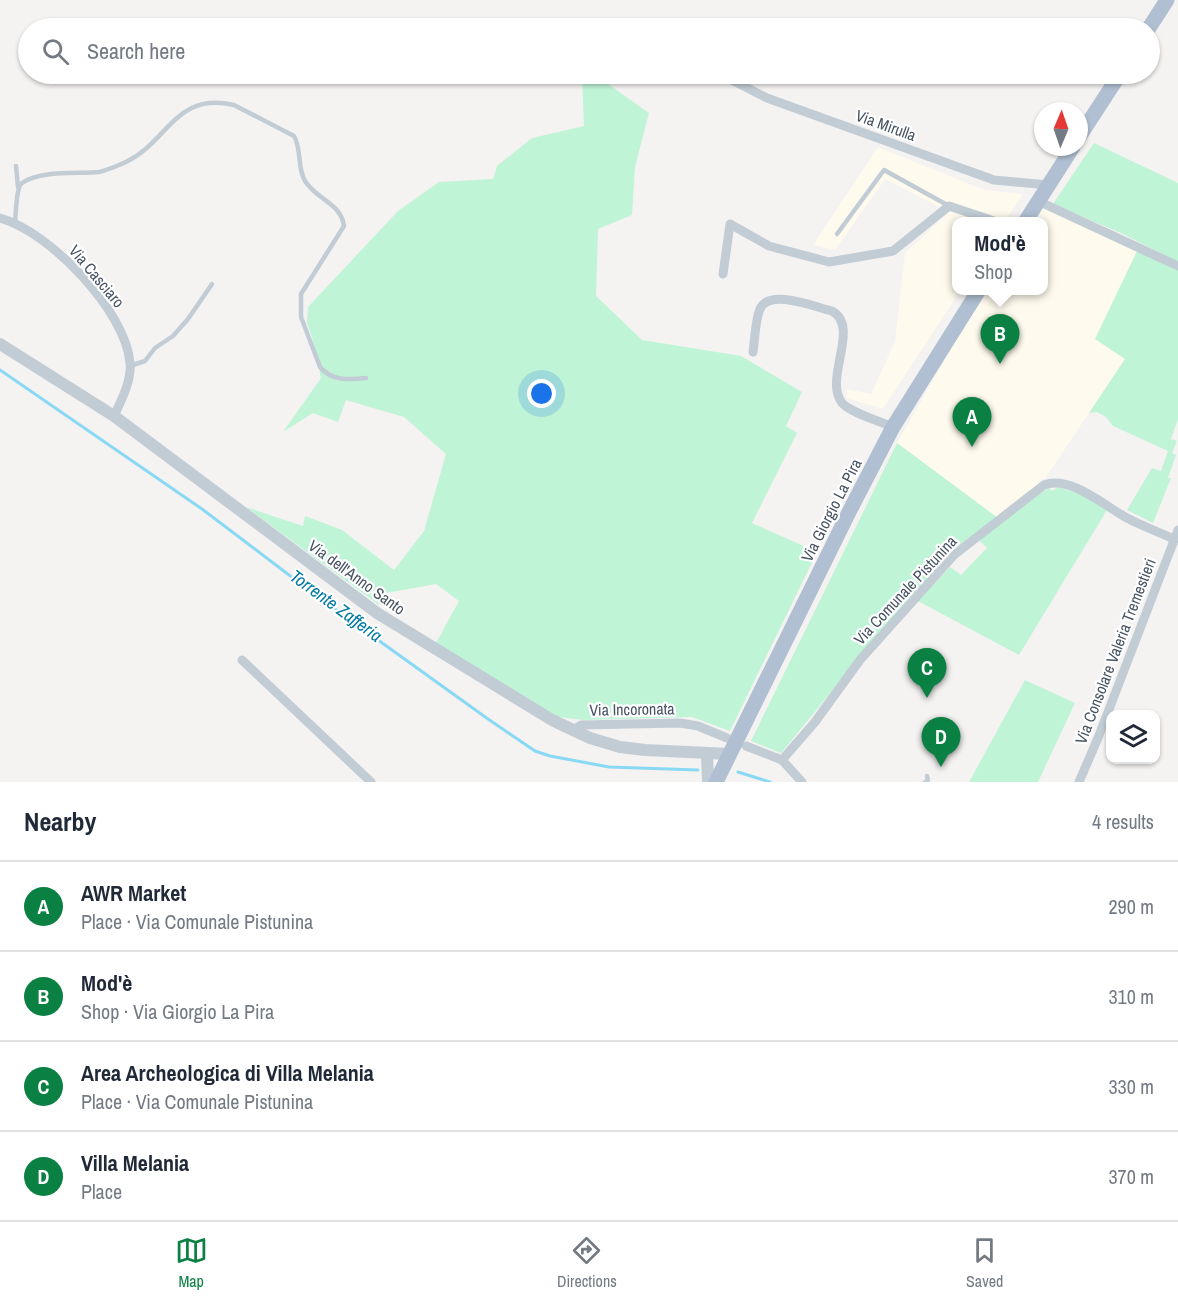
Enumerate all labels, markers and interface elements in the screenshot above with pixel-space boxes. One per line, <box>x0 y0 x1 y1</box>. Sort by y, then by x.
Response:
search box <box>18 18 1160 84</box>
icon: search <box>39 35 72 68</box>
text: Search here <box>87 36 185 66</box>
north arrow <box>1034 102 1088 156</box>
street label: Via Mirulla <box>853 104 920 146</box>
popup <box>952 217 1048 295</box>
text: Mod'è <box>974 228 1026 258</box>
street label: Via Casciaro <box>64 240 130 312</box>
text: Shop <box>974 258 1013 285</box>
pin: B <box>980 314 1020 364</box>
your location <box>527 379 556 408</box>
pin: A <box>952 398 992 447</box>
street label: Via Giorgio La Pira <box>796 454 867 565</box>
street label: Via Comunale Pistunina <box>849 530 962 649</box>
street label: Via dell'Anno Santo <box>304 534 410 620</box>
street label: Via Consolare Valeria Tremestieri <box>1069 555 1161 747</box>
water label: Torrente Zafferia <box>285 564 388 648</box>
pin: C <box>908 648 946 698</box>
street label: Via Incoronata <box>589 697 675 721</box>
map controls <box>1106 710 1160 764</box>
button: layers <box>1106 710 1160 764</box>
pin: D <box>922 718 960 767</box>
text: Nearby <box>24 804 96 839</box>
text: 4 results <box>1092 808 1154 835</box>
text: AWR Market <box>81 878 186 908</box>
text: A <box>38 893 49 920</box>
text: 290 m <box>1108 893 1154 920</box>
text: Place · Via Comunale Pistunina <box>81 908 313 935</box>
text: Mod'è <box>81 968 132 998</box>
text: B <box>38 983 49 1010</box>
text: 310 m <box>1108 983 1154 1010</box>
text: Shop · Via Giorgio La Pira <box>81 998 274 1025</box>
text: Area Archeologica di Villa Melania <box>81 1058 374 1088</box>
text: C <box>38 1073 49 1100</box>
text: 330 m <box>1108 1073 1154 1100</box>
text: Place · Via Comunale Pistunina <box>81 1088 313 1115</box>
text: Villa Melania <box>81 1148 189 1178</box>
text: D <box>38 1163 49 1190</box>
text: 370 m <box>1108 1163 1154 1190</box>
text: Place <box>81 1178 122 1205</box>
tab: Map <box>175 1234 208 1292</box>
tab: Directions <box>557 1234 617 1292</box>
tab: Saved <box>966 1234 1003 1292</box>

